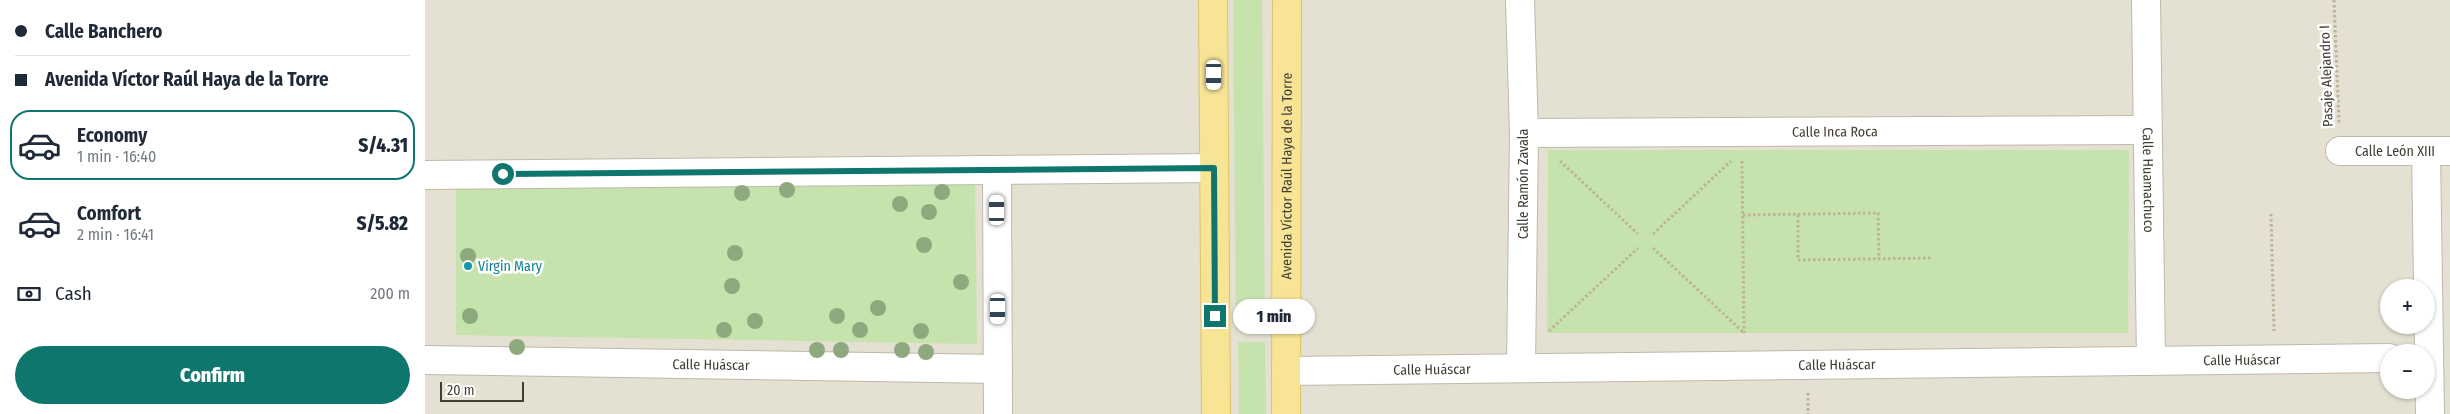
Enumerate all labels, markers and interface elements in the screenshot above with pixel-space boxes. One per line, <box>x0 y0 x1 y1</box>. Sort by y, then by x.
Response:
text: Calle Banchero <box>45 20 162 43</box>
street label: Pasaje Alejandro I <box>2316 25 2337 127</box>
car <box>1206 60 1221 90</box>
text: Avenida Víctor Raúl Haya de la Torre <box>45 68 329 91</box>
street label: Avenida Víctor Raúl Haya de la Torre <box>1278 72 1296 279</box>
icon: car <box>17 123 62 168</box>
street label: Calle Inca Roca <box>1792 123 1878 141</box>
text: Economy <box>77 124 147 147</box>
street label: Calle Huamachuco <box>2139 127 2157 233</box>
street label: Calle Ramón Zavala <box>1515 129 1532 239</box>
text: S/4.31 <box>358 134 408 157</box>
street label: Calle León XIII <box>2355 143 2435 160</box>
text: 1 min · 16:40 <box>77 147 156 166</box>
route start <box>492 163 514 185</box>
car <box>989 195 1004 225</box>
icon: car <box>17 201 62 246</box>
text: Comfort <box>77 202 141 225</box>
text: S/5.82 <box>357 212 408 235</box>
text: 2 min · 16:41 <box>77 225 154 244</box>
place label: Virgin Mary <box>478 258 543 275</box>
marker: Virgin Mary <box>462 260 474 272</box>
map controls <box>2380 279 2435 399</box>
button: + <box>2380 279 2435 334</box>
icon: cash <box>15 280 43 308</box>
text: Cash <box>55 282 92 305</box>
text: 200 m <box>370 284 410 303</box>
car <box>990 294 1005 324</box>
callout: 1 min <box>1233 298 1315 334</box>
route end <box>1204 305 1226 327</box>
text: 1 min <box>1257 307 1291 326</box>
button: − <box>2380 344 2435 399</box>
button: Confirm <box>15 346 410 404</box>
street label: Calle Huáscar <box>2203 351 2281 369</box>
street label: Calle Huáscar <box>672 356 750 374</box>
street label: Calle Huáscar <box>1798 356 1876 374</box>
street label: Calle Huáscar <box>1393 361 1471 379</box>
scale bar <box>440 379 524 402</box>
text: 20 m <box>447 382 475 399</box>

